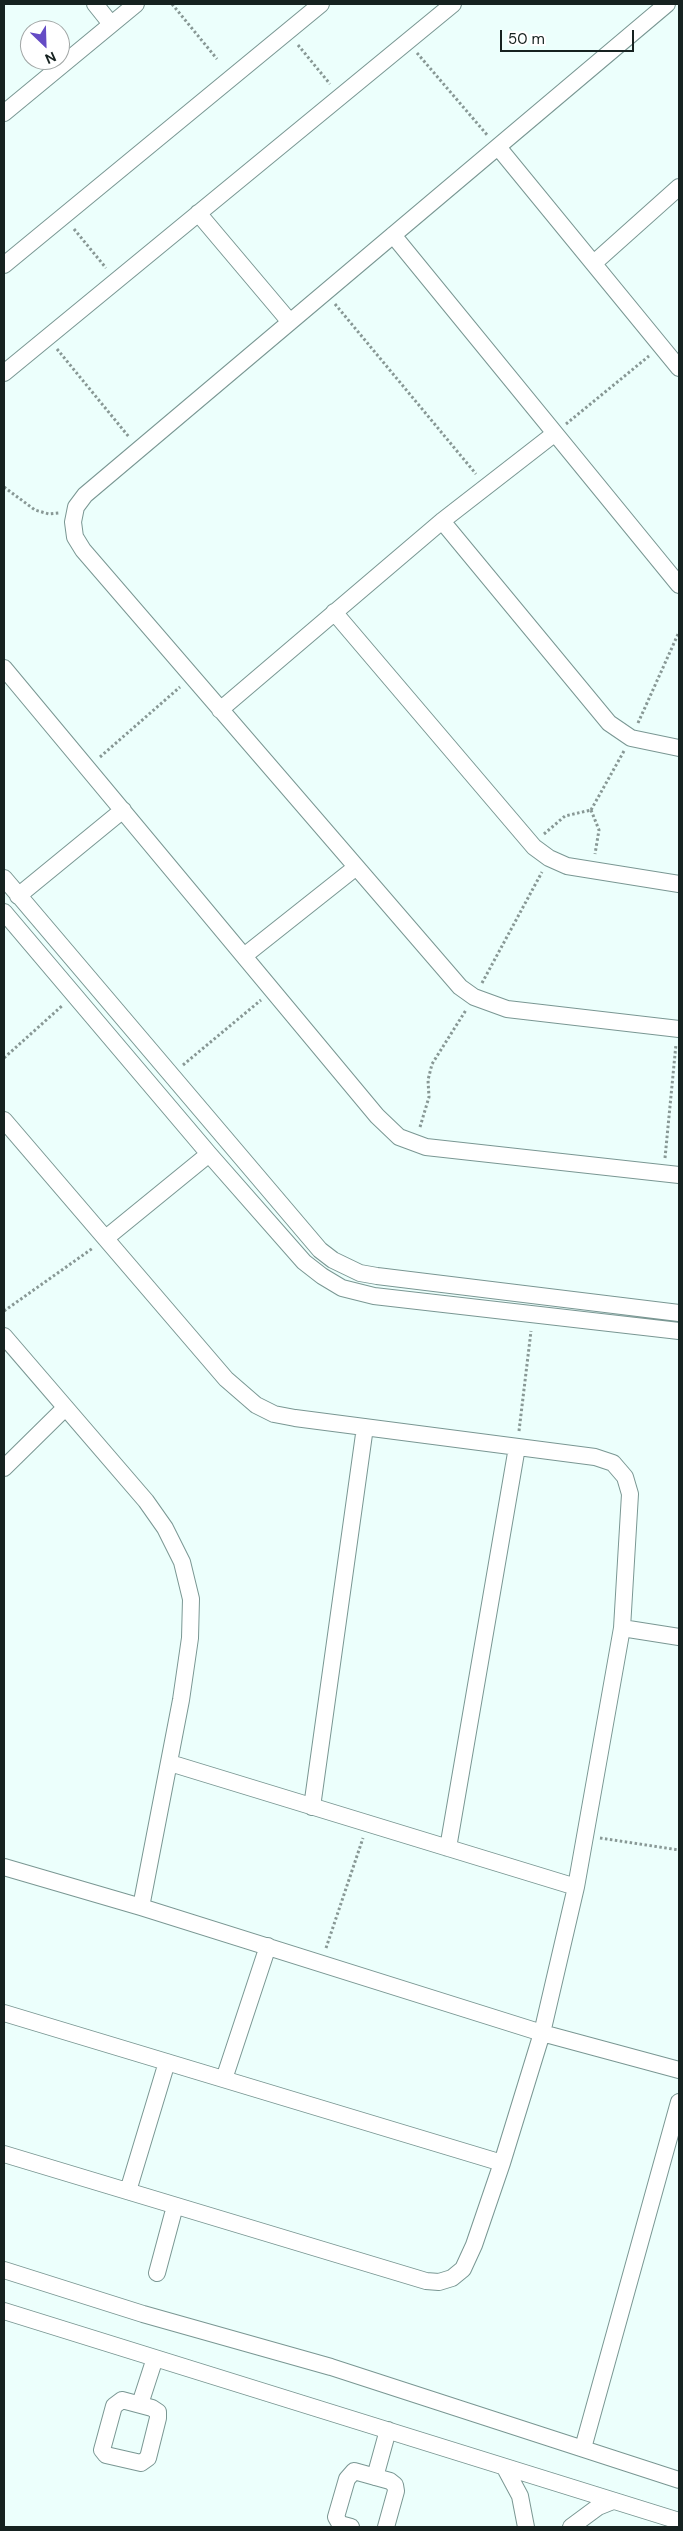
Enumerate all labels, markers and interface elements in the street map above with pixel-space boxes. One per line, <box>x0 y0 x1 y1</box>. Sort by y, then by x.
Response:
north arrow <box>20 20 70 70</box>
scale bar <box>503 20 637 52</box>
text: 50 m <box>508 29 545 49</box>
text: N <box>42 47 59 68</box>

